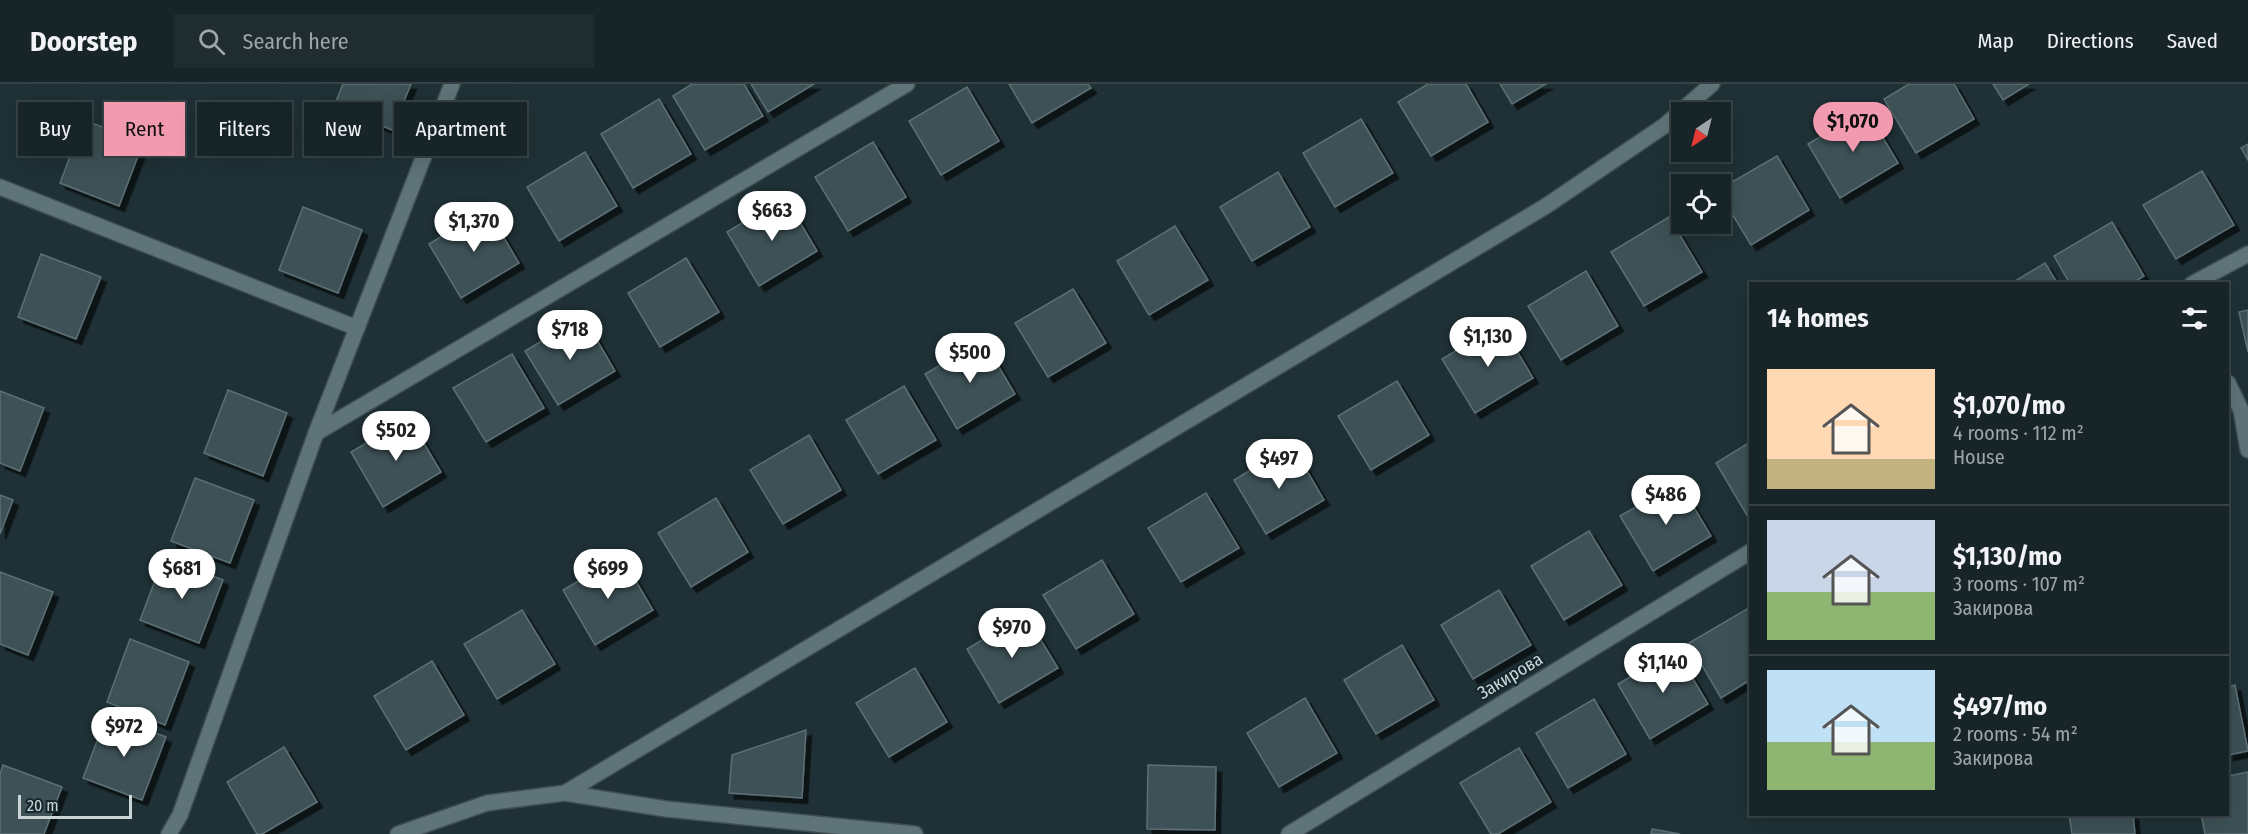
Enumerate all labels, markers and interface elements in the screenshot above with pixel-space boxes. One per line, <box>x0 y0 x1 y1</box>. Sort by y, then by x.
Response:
search box <box>174 14 594 68</box>
text: Doorstep <box>30 25 138 58</box>
icon: search <box>195 25 228 58</box>
text: Search here <box>243 28 349 55</box>
text: Map <box>1977 28 2014 54</box>
text: Directions <box>2047 28 2134 54</box>
text: Saved <box>2167 28 2218 54</box>
chip: Buy <box>18 102 92 156</box>
chip: Rent <box>104 102 185 156</box>
chip: Filters <box>197 102 292 156</box>
chip: New <box>304 102 382 156</box>
chip: Apartment <box>394 102 527 156</box>
north arrow <box>1671 102 1731 162</box>
map controls <box>1671 102 1731 234</box>
pin: $1,070 <box>1804 102 1902 153</box>
text: $1,070 <box>1827 109 1879 133</box>
button: locate <box>1671 174 1731 234</box>
pin: $663 <box>736 191 808 242</box>
text: $663 <box>752 198 792 222</box>
pin: $1,370 <box>425 202 523 253</box>
text: $1,370 <box>448 209 500 233</box>
icon: filters <box>2178 302 2211 335</box>
text: 14 homes <box>1767 303 1869 334</box>
pin: $718 <box>534 310 606 361</box>
text: $718 <box>551 317 589 341</box>
pin: $1,130 <box>1439 317 1537 368</box>
text: $1,130 <box>1463 324 1513 348</box>
pin: $500 <box>934 333 1006 384</box>
text: $500 <box>949 340 991 364</box>
text: $1,070/mo <box>1953 390 2065 421</box>
icon: home <box>1815 393 1887 465</box>
pin: $502 <box>360 411 432 462</box>
text: $502 <box>376 418 416 442</box>
text: 4 rooms · 112 m² <box>1953 421 2084 445</box>
pin: $497 <box>1243 439 1315 490</box>
text: House <box>1953 445 2005 469</box>
text: $497 <box>1260 446 1298 470</box>
pin: $486 <box>1630 475 1702 526</box>
text: $486 <box>1645 482 1687 506</box>
text: $1,130/mo <box>1953 541 2062 572</box>
icon: home <box>1815 544 1887 616</box>
pin: $681 <box>146 549 218 600</box>
pin: $699 <box>572 549 644 600</box>
text: $681 <box>163 556 201 580</box>
text: $699 <box>588 556 628 580</box>
text: 3 rooms · 107 m² <box>1953 572 2085 596</box>
text: Закирова <box>1953 596 2033 620</box>
pin: $970 <box>976 608 1048 659</box>
text: $970 <box>992 615 1032 639</box>
pin: $1,140 <box>1614 643 1712 694</box>
street label: Закирова <box>1473 648 1547 704</box>
text: $1,140 <box>1638 650 1688 674</box>
text: $497/mo <box>1953 691 2047 722</box>
icon: home <box>1815 694 1887 766</box>
pin: $972 <box>88 707 160 758</box>
text: $972 <box>105 714 143 738</box>
text: 2 rooms · 54 m² <box>1953 722 2078 746</box>
text: Закирова <box>1953 746 2033 770</box>
scale bar <box>18 792 132 820</box>
text: 20 m <box>27 796 58 815</box>

